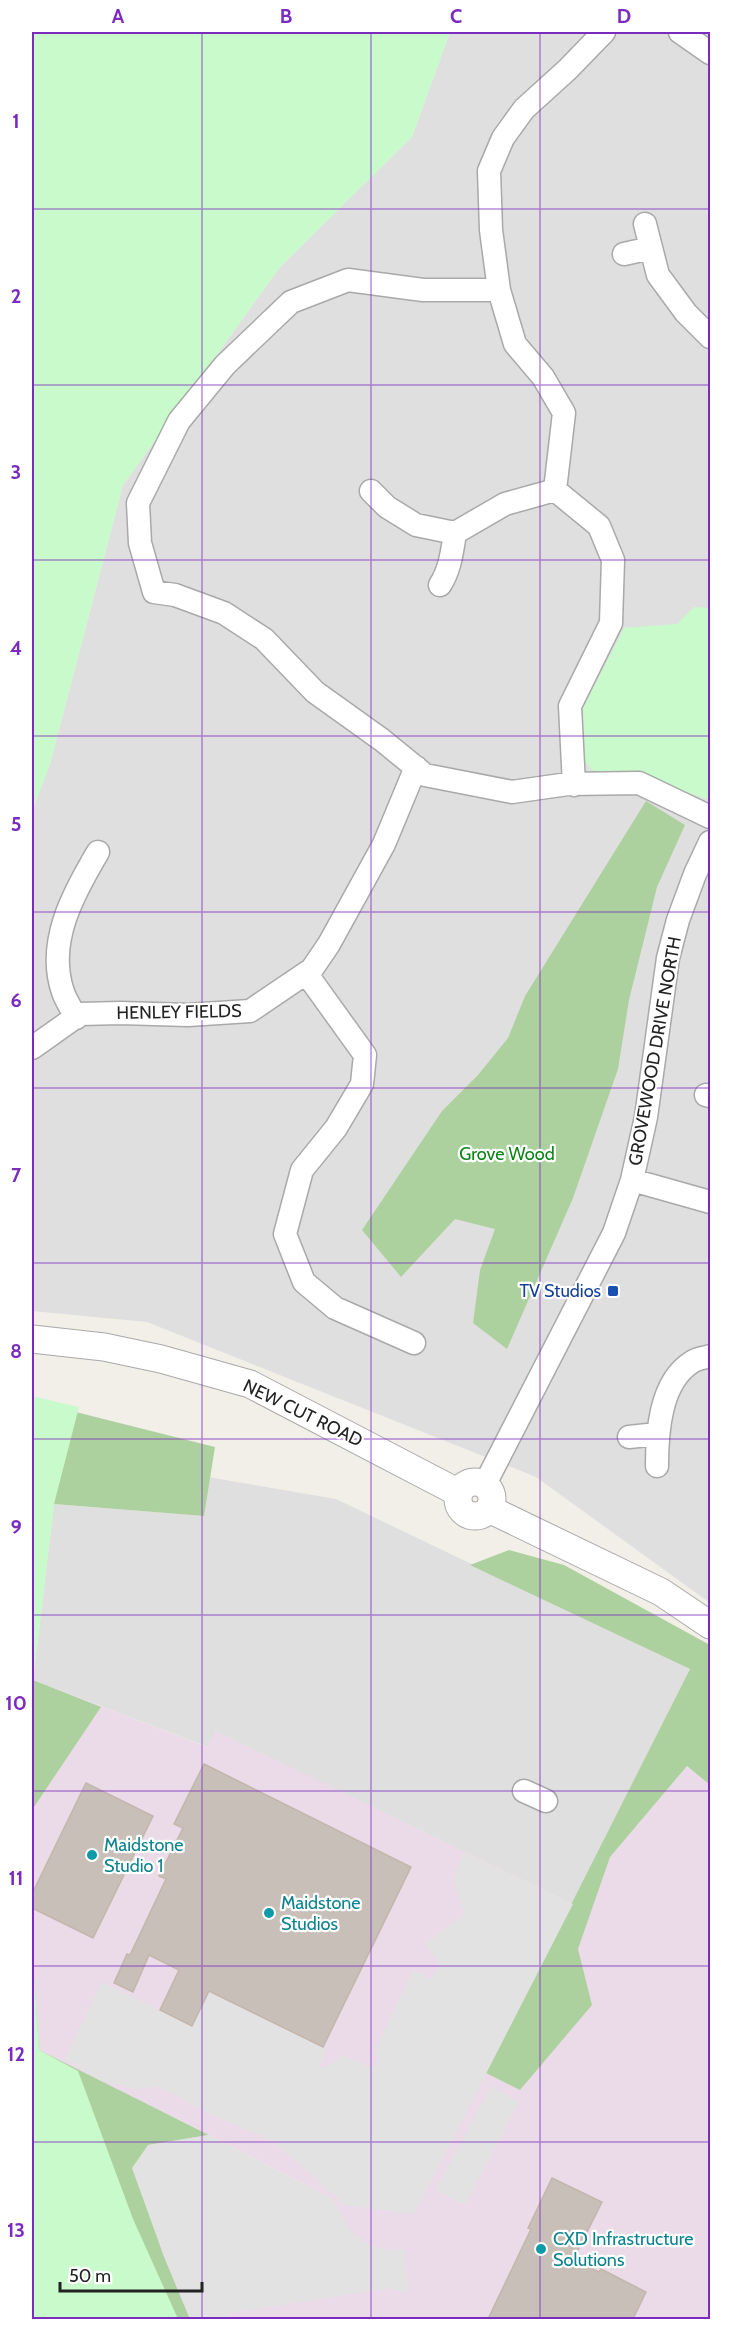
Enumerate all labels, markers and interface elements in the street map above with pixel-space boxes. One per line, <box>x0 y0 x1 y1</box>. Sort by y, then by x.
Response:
text: A <box>112 4 125 28</box>
text: B <box>280 4 292 28</box>
text: C <box>450 4 462 28</box>
text: D <box>617 4 631 28</box>
text: 1 <box>12 109 20 133</box>
text: 2 <box>11 284 21 308</box>
text: 3 <box>11 460 21 484</box>
text: 4 <box>10 636 22 660</box>
text: 5 <box>11 812 21 836</box>
street label: GROVEWOOD DRIVE NORTH <box>624 935 686 1167</box>
text: 6 <box>10 988 22 1012</box>
street label: HENLEY FIELDS <box>116 1000 242 1024</box>
park label: Grove Wood <box>459 1143 555 1165</box>
text: 7 <box>11 1163 22 1187</box>
place label: TV Studios <box>519 1280 601 1302</box>
marker: TV Studios <box>606 1284 620 1298</box>
text: 8 <box>10 1339 22 1363</box>
street label: NEW CUT ROAD <box>240 1375 366 1451</box>
text: 9 <box>10 1515 22 1539</box>
text: 10 <box>5 1691 27 1715</box>
place label: Maidstone Studio 1 <box>104 1834 184 1877</box>
marker: Maidstone Studio 1 <box>85 1848 99 1862</box>
text: 11 <box>9 1866 23 1890</box>
place label: Maidstone Studios <box>281 1892 361 1935</box>
marker: Maidstone Studios <box>262 1906 276 1920</box>
text: 12 <box>7 2042 25 2066</box>
text: 13 <box>7 2218 25 2242</box>
place label: CXD Infrastructure Solutions <box>553 2228 693 2271</box>
marker: CXD Infrastructure Solutions <box>534 2242 548 2256</box>
scale bar <box>60 2255 202 2293</box>
text: 50 m <box>69 2265 111 2287</box>

